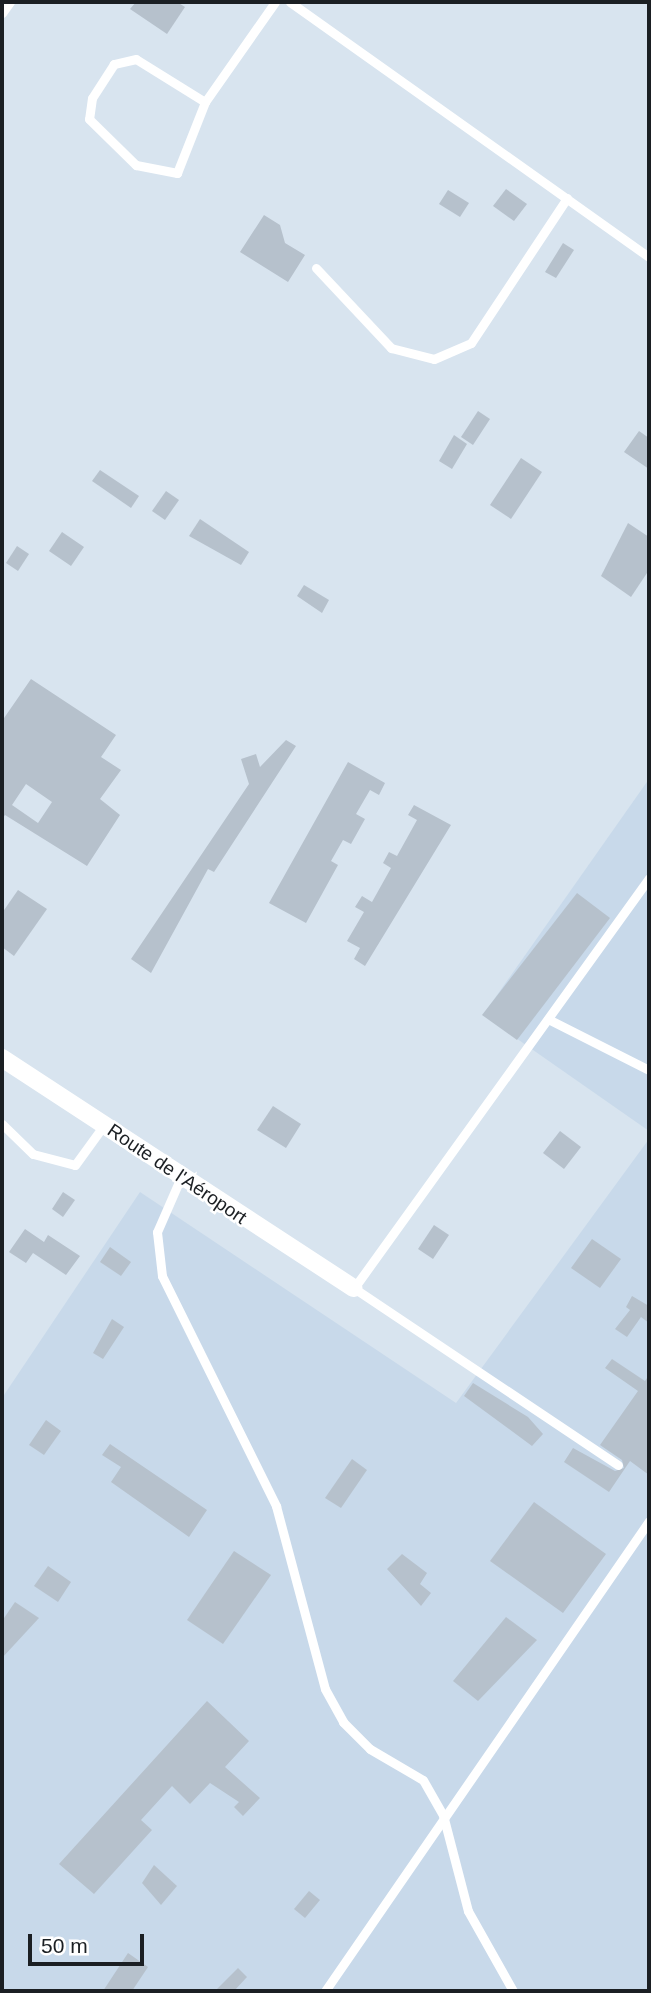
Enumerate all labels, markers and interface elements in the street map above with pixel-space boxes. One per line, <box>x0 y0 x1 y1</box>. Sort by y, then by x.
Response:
street label: Route de l'Aéroport <box>103 1119 251 1229</box>
scale bar <box>32 1920 147 1964</box>
text: 50 m <box>41 1934 88 1957</box>

